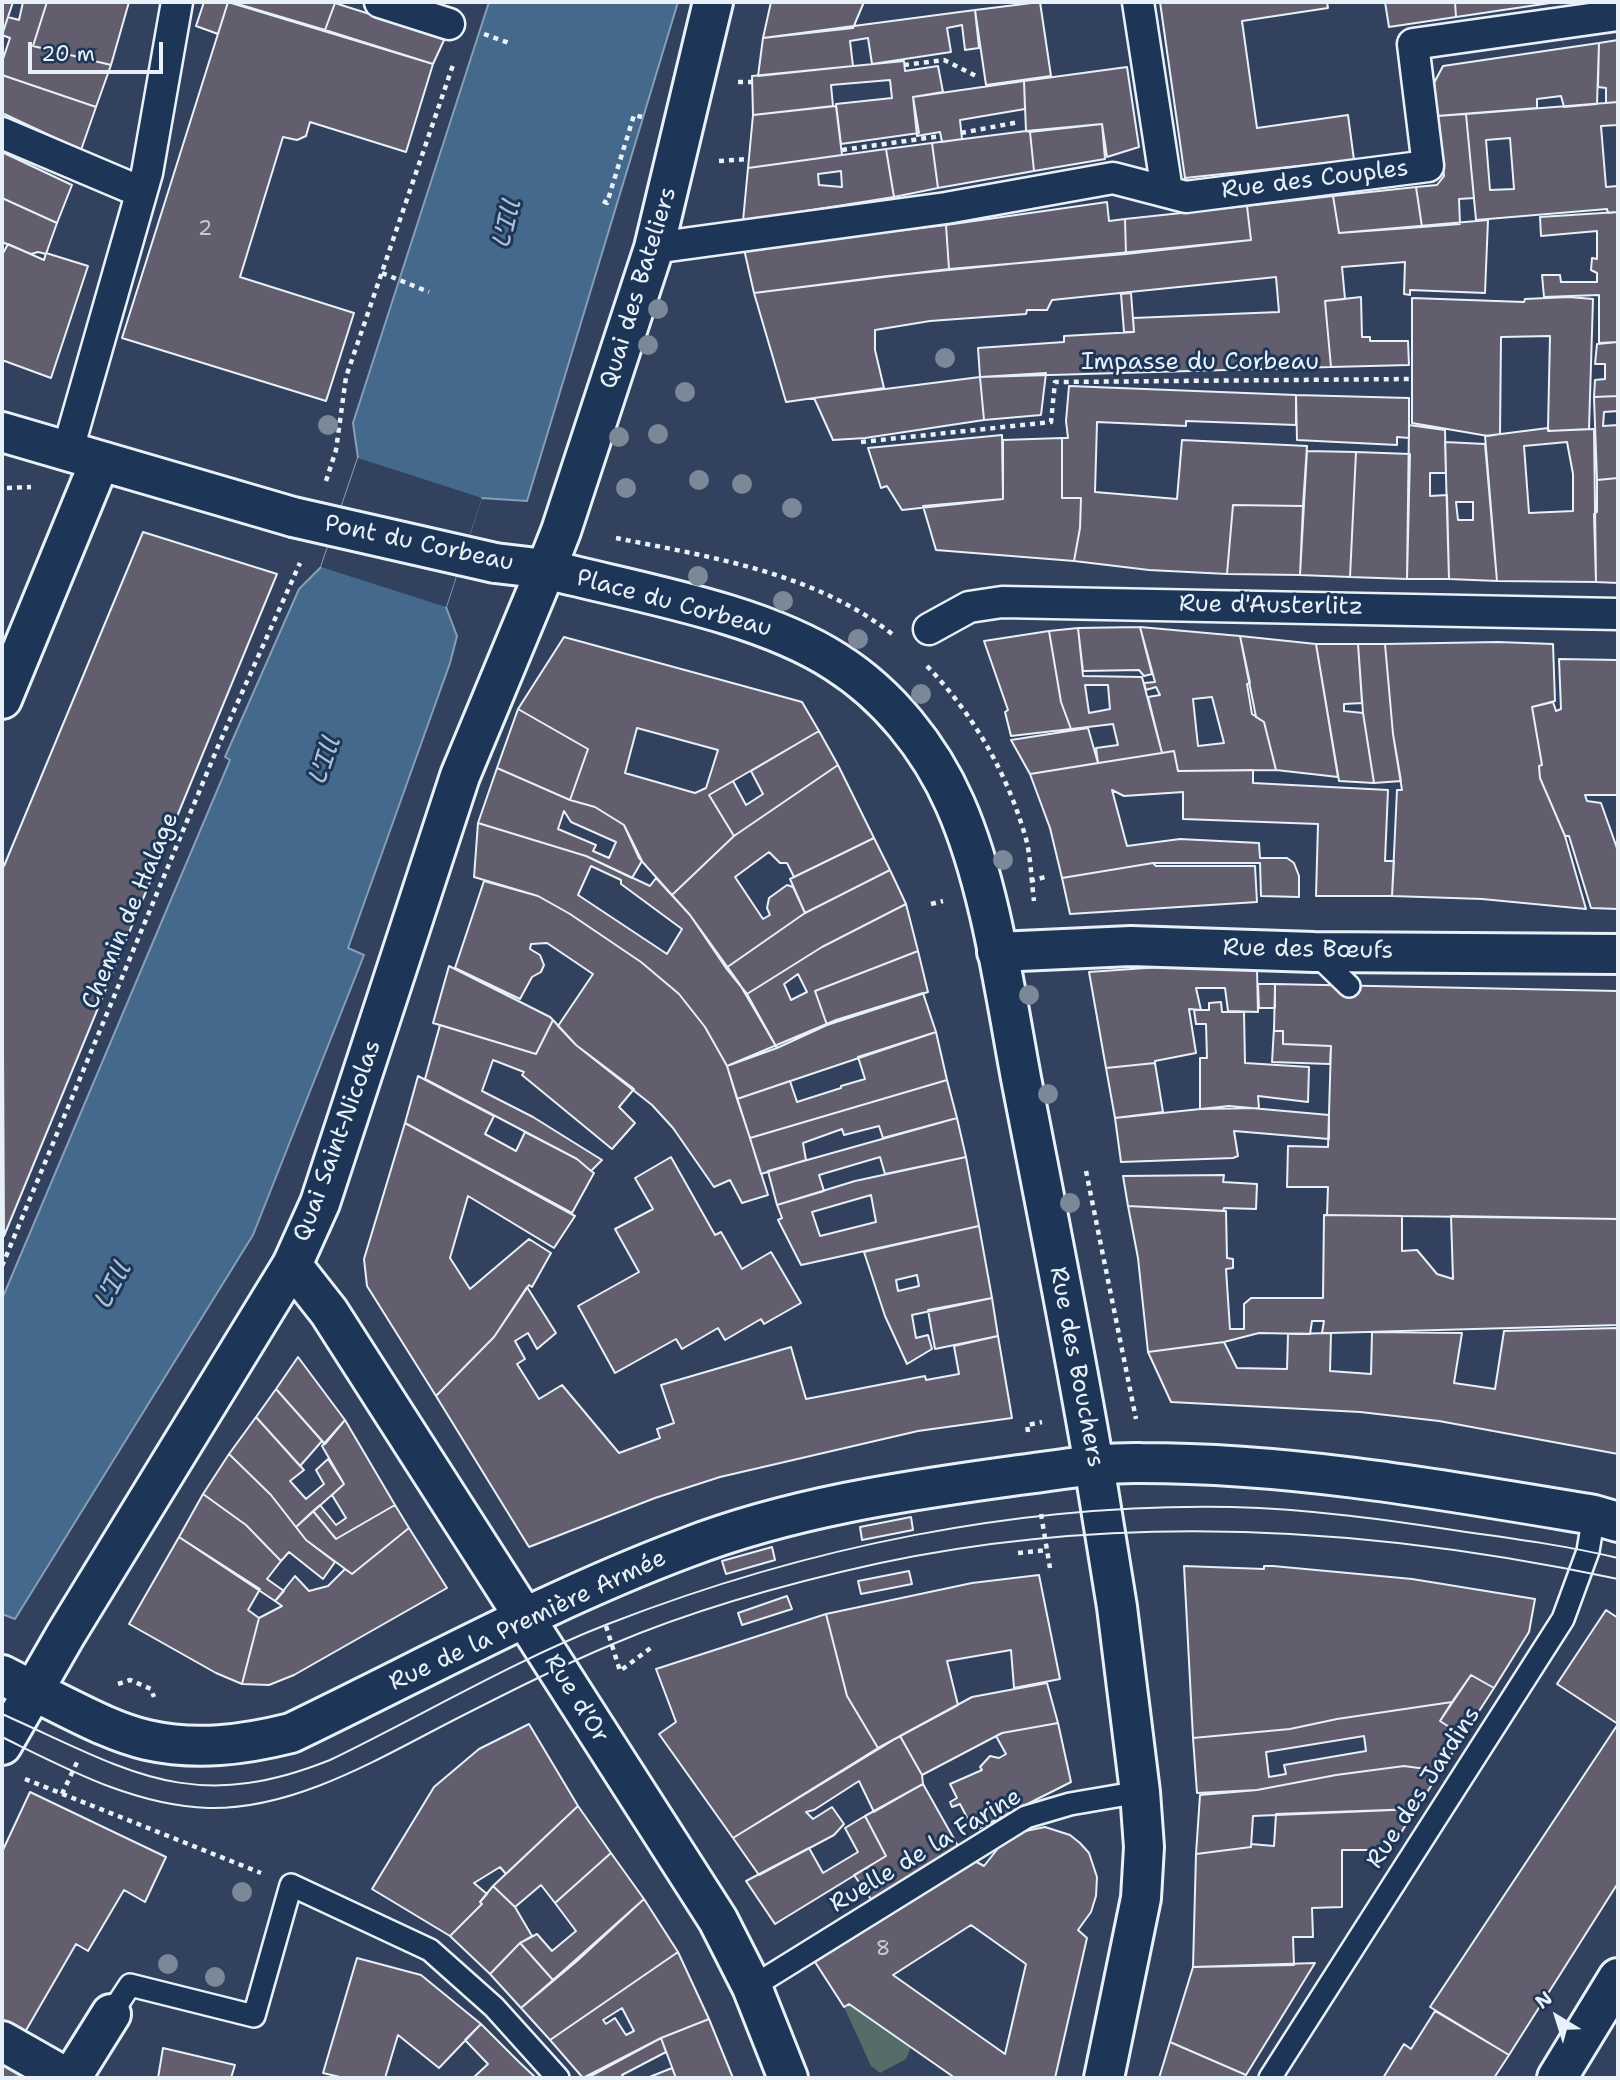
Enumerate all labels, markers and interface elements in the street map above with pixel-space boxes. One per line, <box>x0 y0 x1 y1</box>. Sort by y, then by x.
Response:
scale bar <box>32 28 166 72</box>
text: 20 m <box>41 40 95 68</box>
street label: Rue des Couples <box>1220 154 1410 206</box>
street label: Quai des Bateliers <box>595 184 683 392</box>
water label: L'Ill <box>487 196 529 250</box>
house number: 2 <box>198 217 212 243</box>
street label: Impasse du Corbeau <box>1081 349 1319 377</box>
street label: Pont du Corbeau <box>322 510 516 578</box>
street label: Place du Corbeau <box>573 564 775 644</box>
street label: Rue d'Austerlitz <box>1179 590 1363 622</box>
water label: L'Ill <box>303 732 349 788</box>
street label: Chemin de Halage <box>77 808 185 1014</box>
street label: Rue des Bœufs <box>1222 934 1394 966</box>
street label: Quai Saint-Nicolas <box>288 1036 388 1246</box>
water label: L'Ill <box>89 1256 139 1314</box>
street label: Rue des Bouchers <box>1042 1264 1110 1470</box>
street label: Rue de la Première Armée <box>385 1544 671 1698</box>
street label: Rue d'Or <box>537 1649 615 1749</box>
street label: Rue des Jardins <box>1361 1702 1487 1874</box>
street label: Ruelle de la Farine <box>825 1783 1027 1919</box>
house number: 8 <box>876 1937 890 1963</box>
north arrow <box>1522 1982 1592 2052</box>
text: N <box>1530 1986 1557 2015</box>

